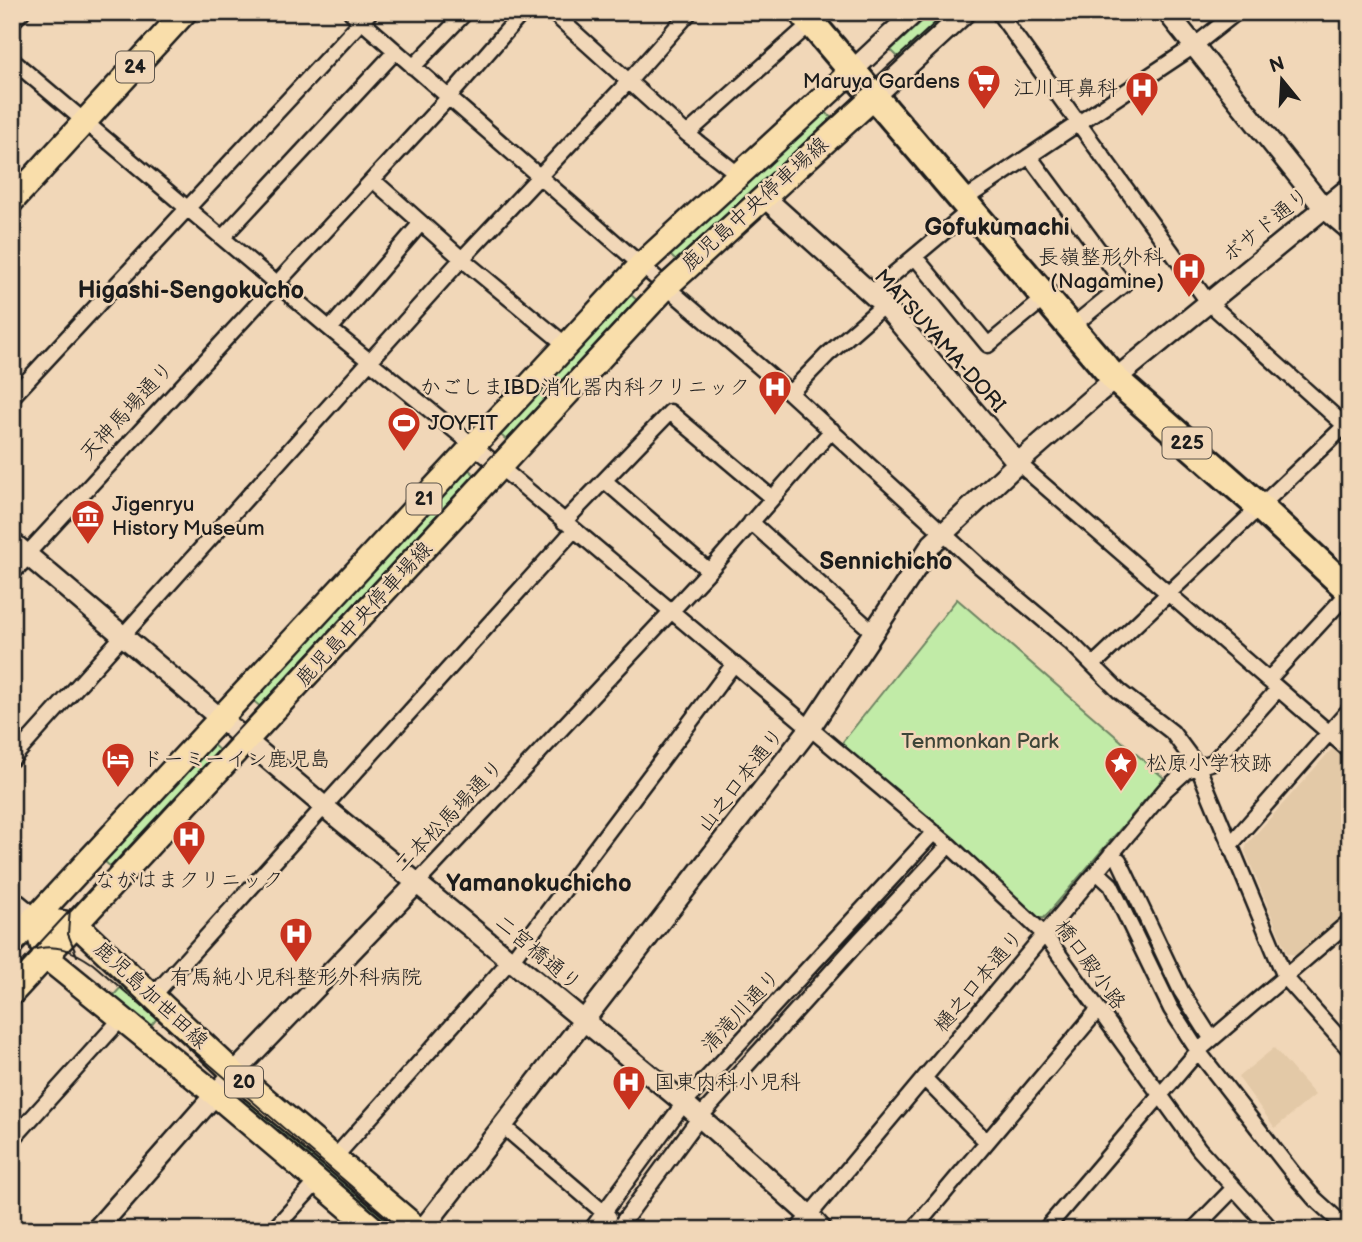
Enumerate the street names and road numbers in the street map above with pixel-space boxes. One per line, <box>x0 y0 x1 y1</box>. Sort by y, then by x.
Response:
road number: 24 <box>116 52 154 82</box>
street label: 鹿児島中央停車場線 <box>676 131 834 277</box>
street label: ボサド通り <box>1217 182 1315 268</box>
street label: MATSUYAMA-DORI <box>869 264 1011 418</box>
street label: 天神馬場通り <box>75 356 179 466</box>
road number: 225 <box>1162 428 1212 458</box>
road number: 21 <box>406 484 442 514</box>
street label: 鹿児島中央停車場線 <box>290 536 438 692</box>
street label: 山之口本通り <box>692 723 790 837</box>
street label: 二本松馬場通り <box>389 754 509 878</box>
street label: 二宮橋通り <box>490 910 586 996</box>
street label: 橋口殿小路 <box>1049 915 1131 1015</box>
street label: 樋之口本通り <box>929 925 1029 1037</box>
street label: 鹿児島加世田線 <box>89 936 213 1054</box>
street label: 清滝川通り <box>696 964 786 1058</box>
road number: 20 <box>225 1066 263 1098</box>

